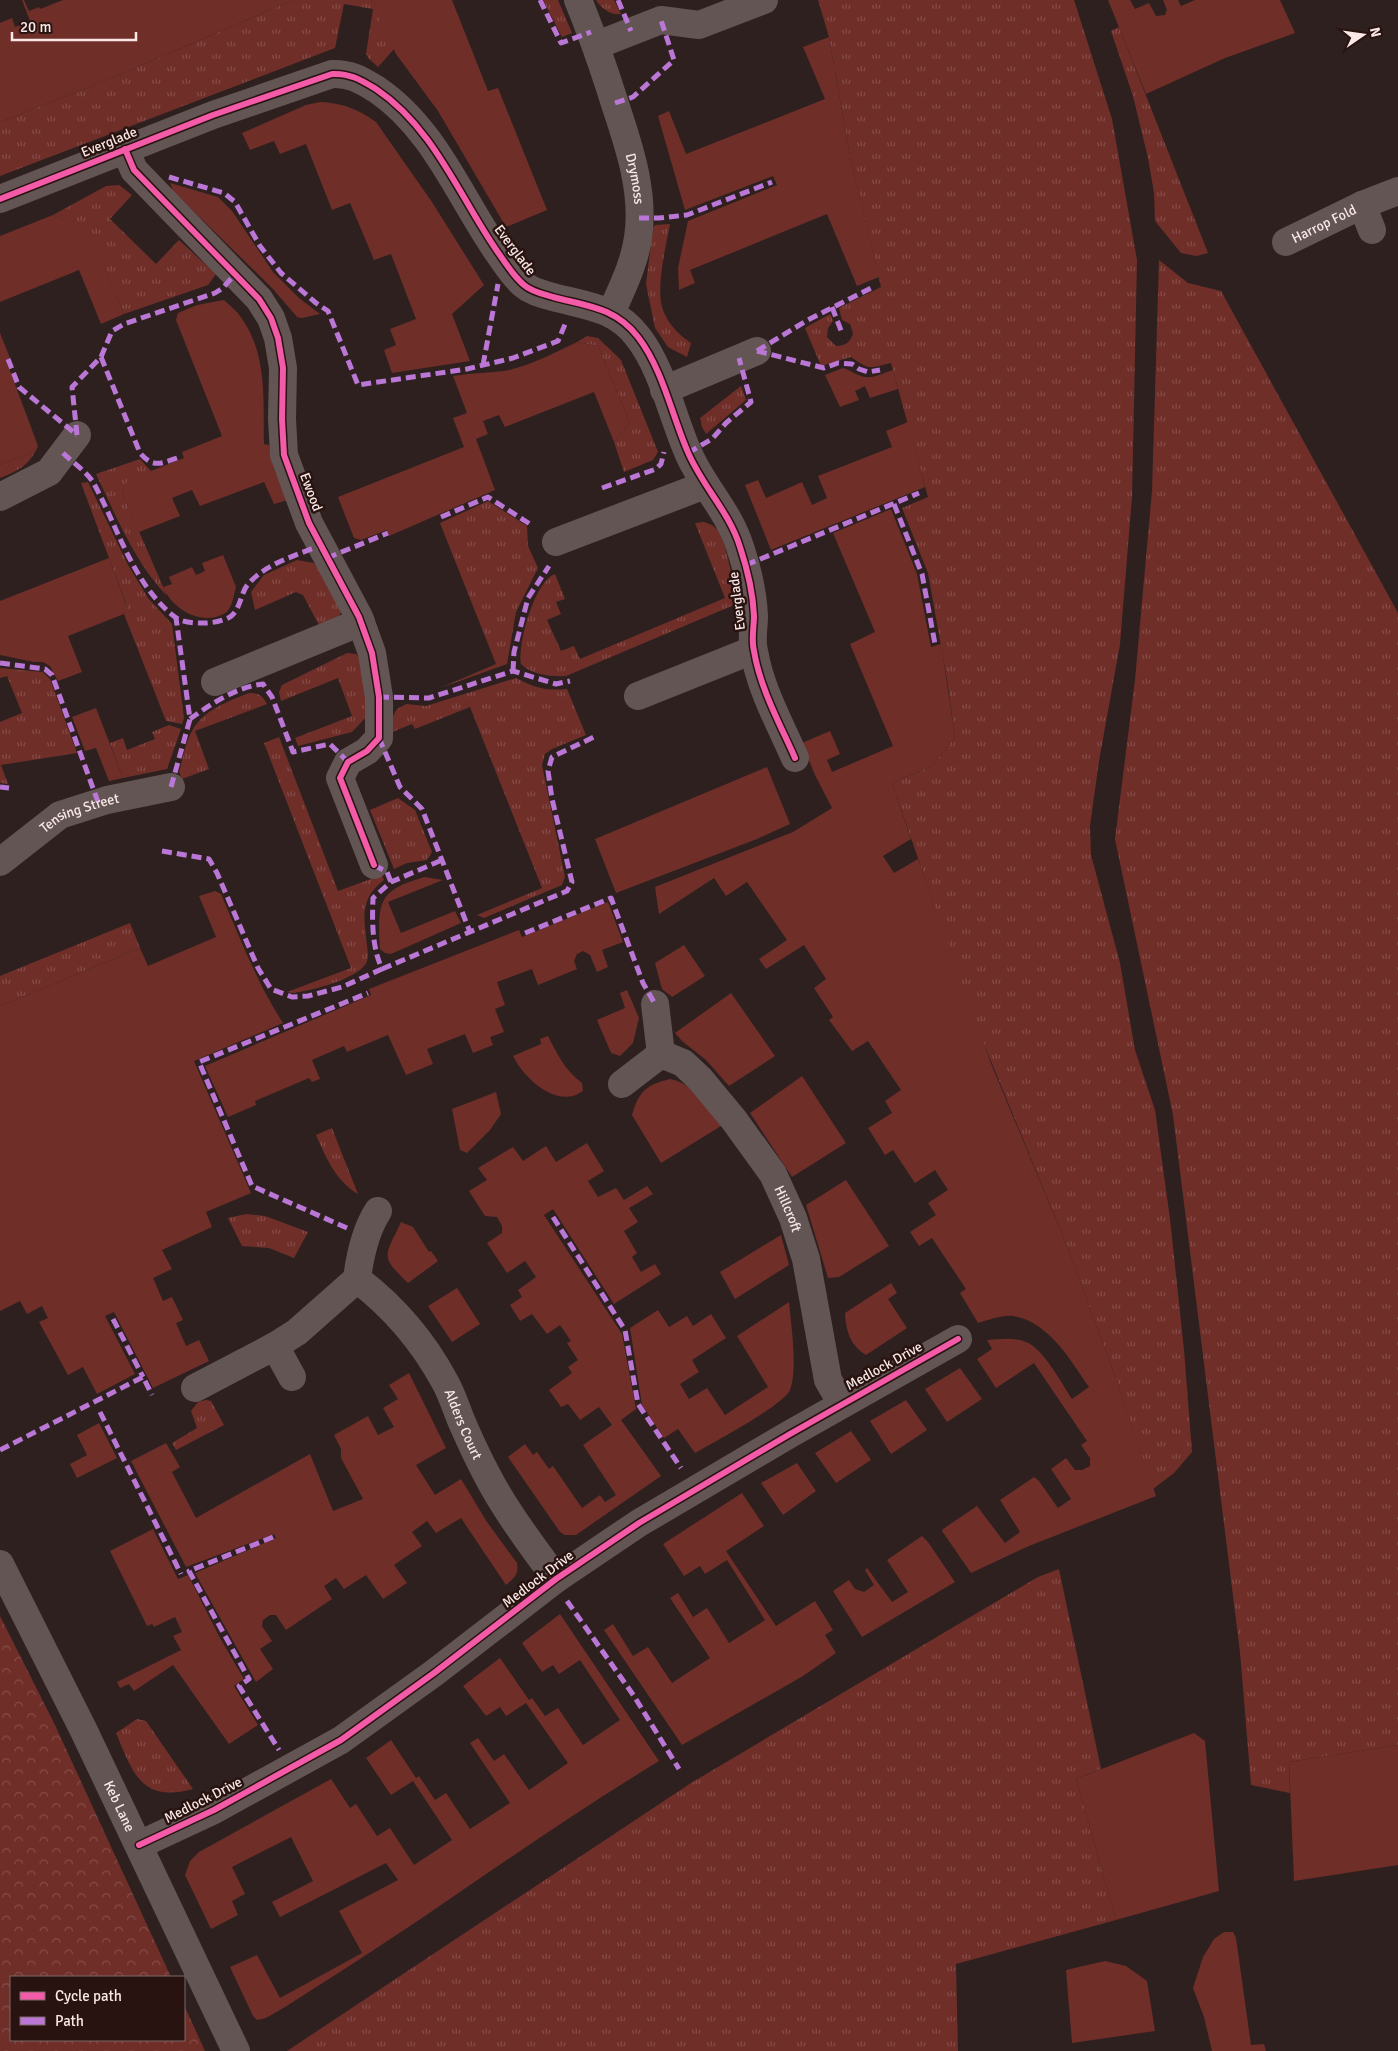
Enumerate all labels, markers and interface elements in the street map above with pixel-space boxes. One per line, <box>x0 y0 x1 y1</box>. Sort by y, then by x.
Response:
scale bar <box>12 10 136 42</box>
north arrow <box>1338 10 1388 60</box>
text: 20 m <box>20 18 51 36</box>
text: N <box>1366 26 1385 39</box>
street label: Everglade <box>79 123 139 161</box>
street label: Drymoss <box>622 151 648 205</box>
street label: Harrop Fold <box>1289 201 1359 247</box>
street label: Everglade <box>490 221 540 279</box>
street label: Ewood <box>296 470 326 514</box>
street label: Everglade <box>725 571 749 631</box>
street label: Tensing Street <box>36 789 120 836</box>
street label: Hillcroft <box>771 1183 805 1234</box>
street label: Medlock Drive <box>843 1338 925 1394</box>
street label: Alders Court <box>441 1386 486 1462</box>
street label: Medlock Drive <box>499 1547 577 1611</box>
street label: Medlock Drive <box>161 1773 245 1827</box>
street label: Keb Lane <box>100 1778 139 1834</box>
legend <box>10 1976 185 2041</box>
text: Cycle path <box>55 1987 122 2005</box>
text: Path <box>55 2012 84 2030</box>

